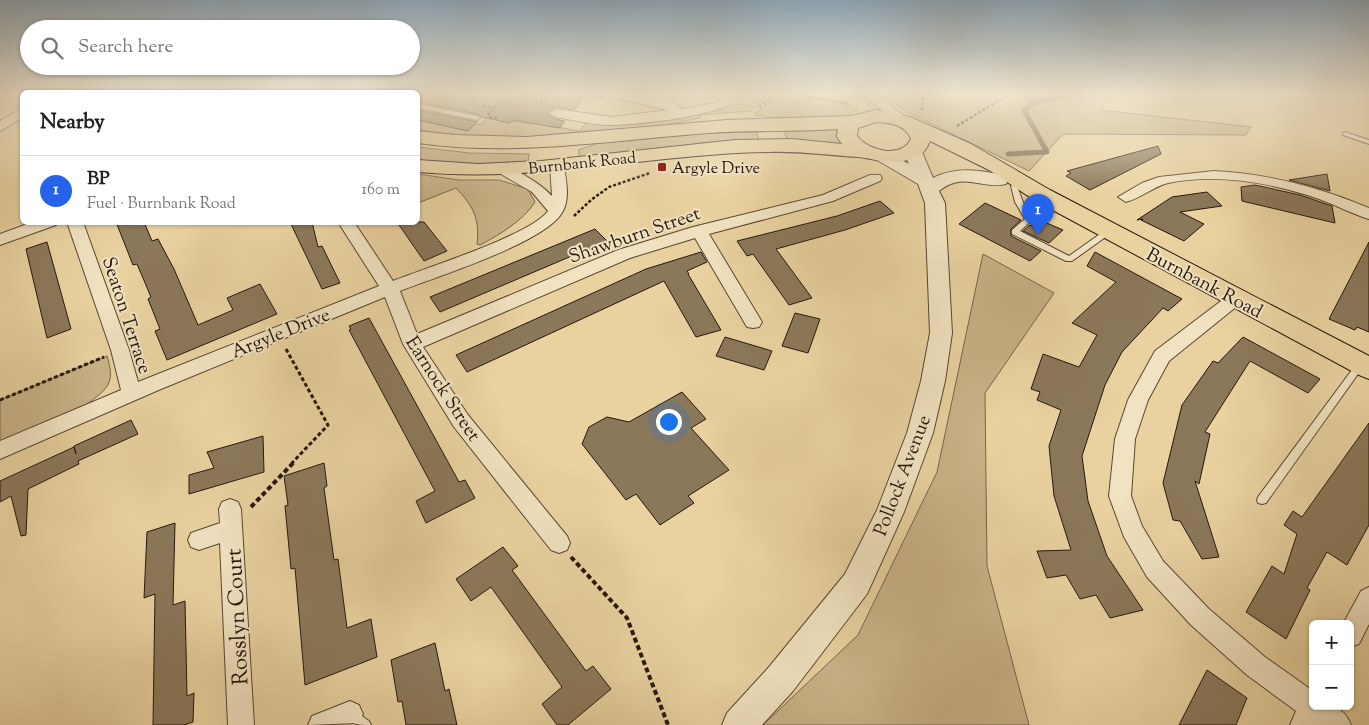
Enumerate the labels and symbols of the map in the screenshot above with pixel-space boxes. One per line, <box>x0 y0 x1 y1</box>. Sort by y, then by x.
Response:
street label: Burnbank Road <box>527 147 637 182</box>
place label: Argyle Drive <box>672 158 760 181</box>
marker: Argyle Drive <box>656 161 668 173</box>
pin: 1 <box>1022 194 1054 235</box>
street label: Shawburn Street <box>565 201 705 272</box>
street label: Burnbank Road <box>1141 242 1267 326</box>
street label: Seaton Terrace <box>94 254 157 378</box>
street label: Argyle Drive <box>227 302 335 366</box>
street label: Earnock Street <box>398 331 486 448</box>
your location <box>656 409 682 435</box>
street label: Pollock Avenue <box>868 411 939 540</box>
street label: Rosslyn Court <box>219 547 259 686</box>

